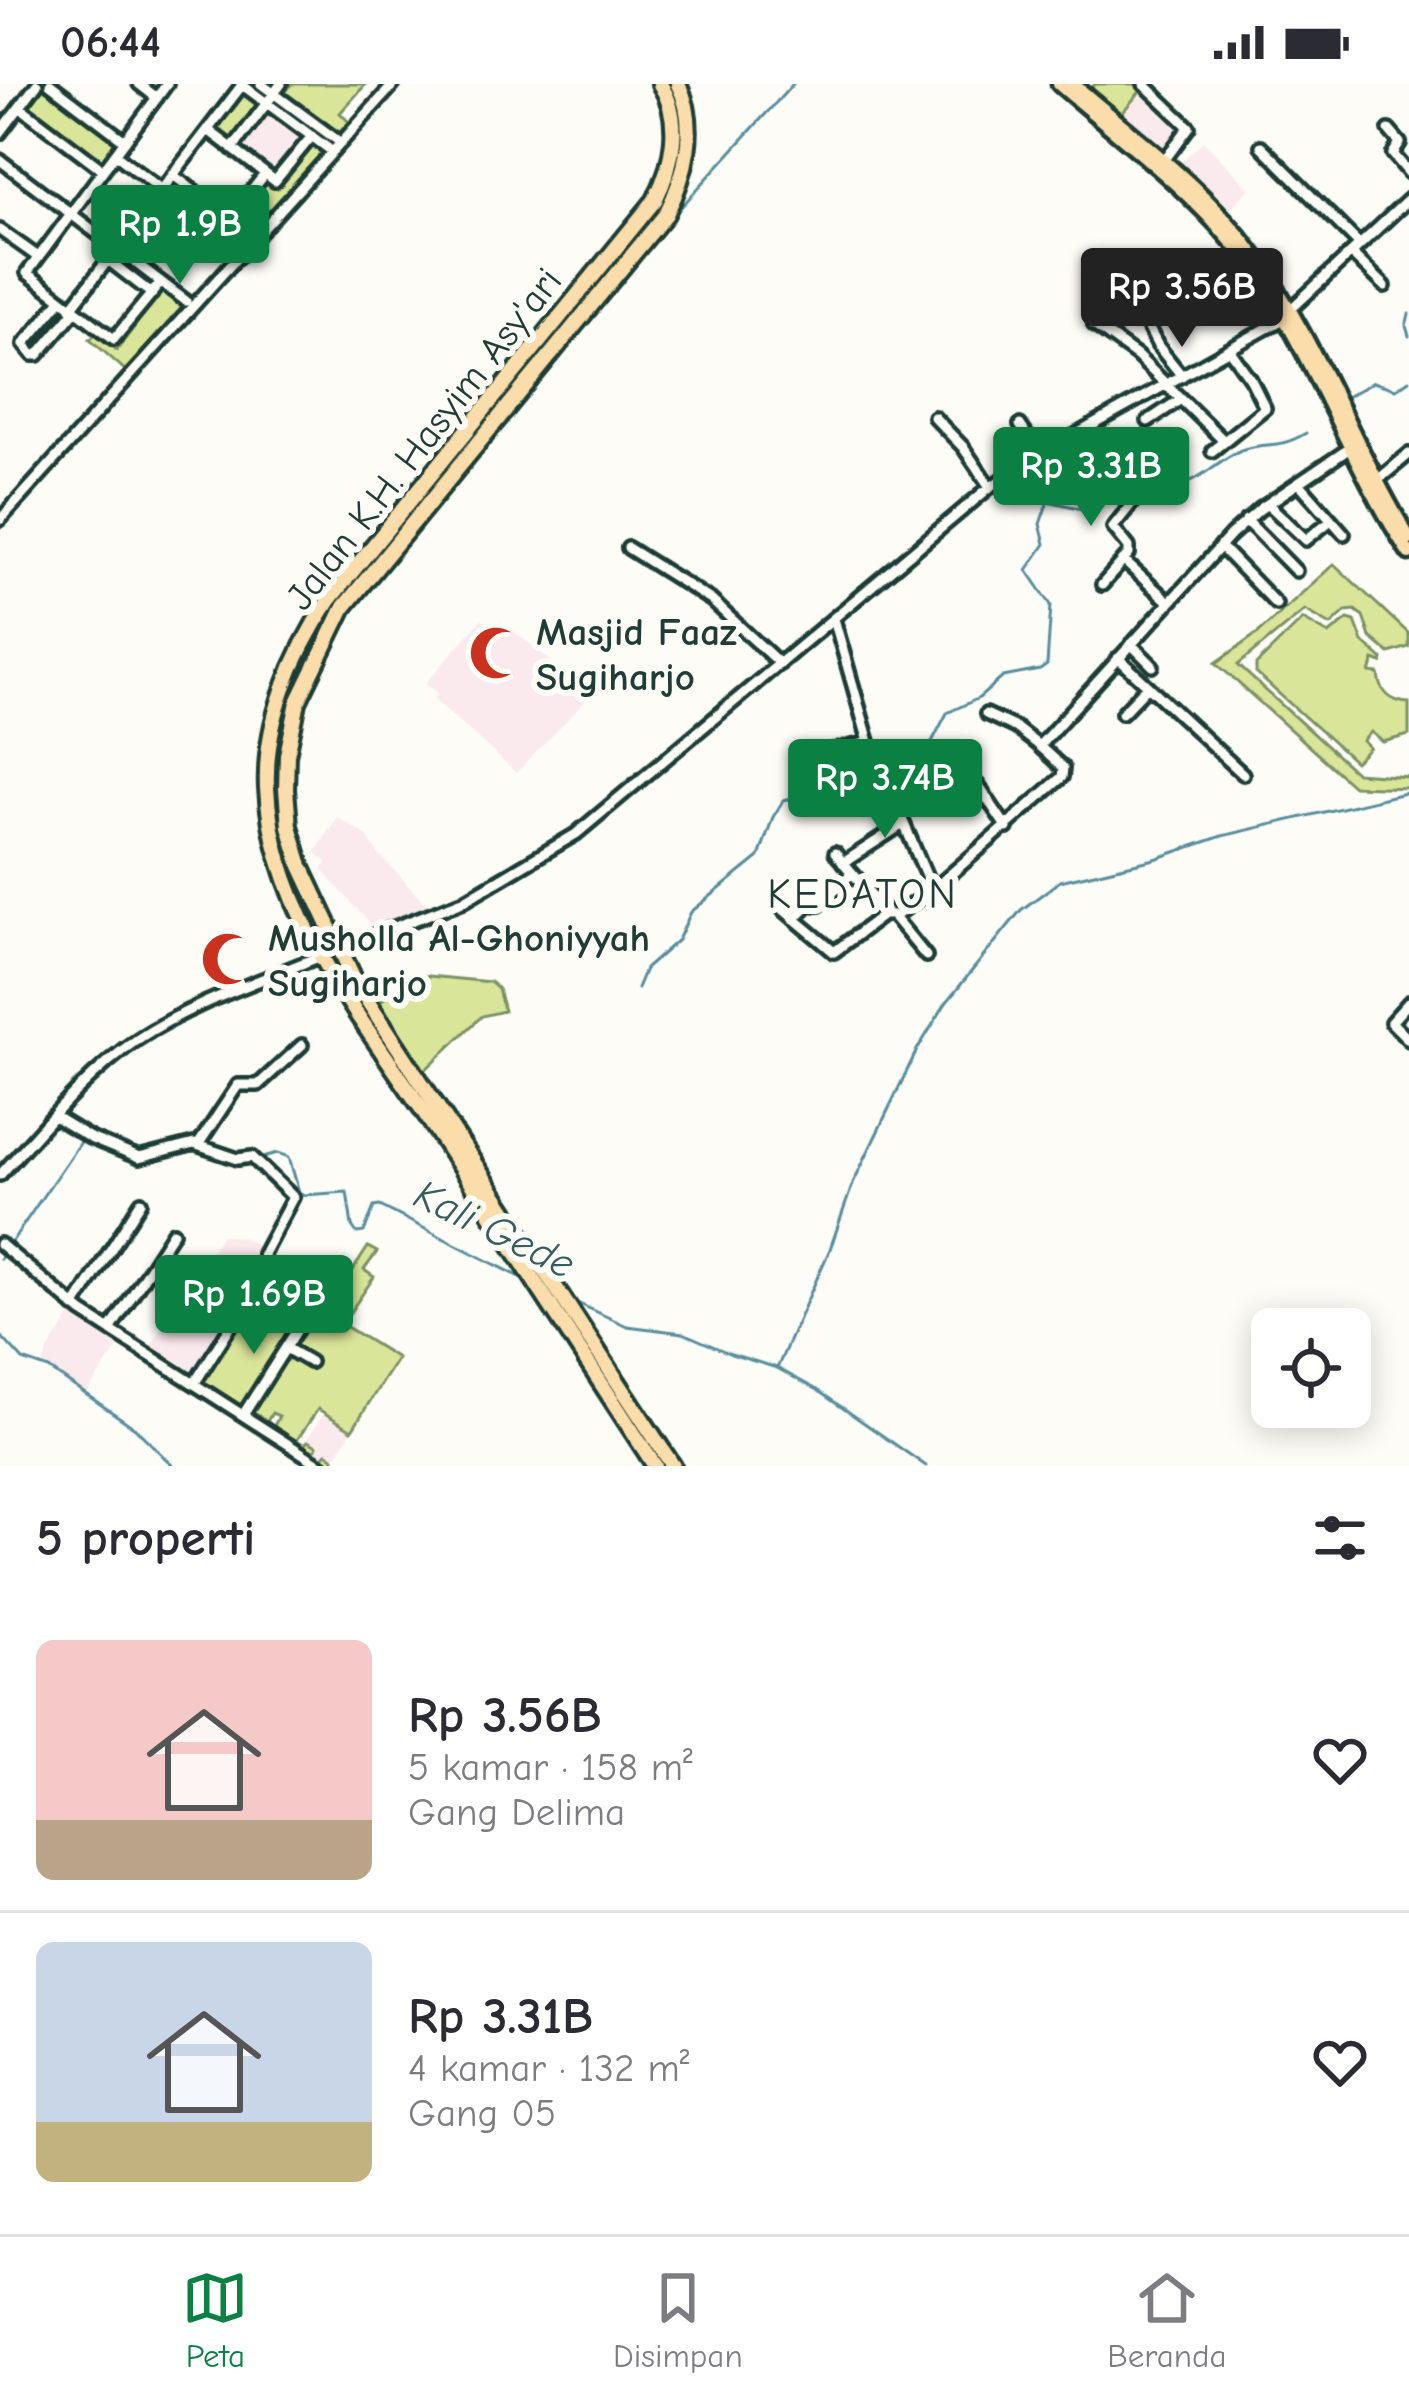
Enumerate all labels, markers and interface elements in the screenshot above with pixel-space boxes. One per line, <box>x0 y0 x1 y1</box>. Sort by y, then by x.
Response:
text: 06:44 <box>60 16 161 68</box>
pin: Rp 1.9B <box>69 185 291 287</box>
text: Rp 1.9B <box>118 201 242 246</box>
pin: Rp 3.56B <box>1058 248 1306 350</box>
street label: Jalan K.H. Hasyim Asy'ari <box>277 259 571 619</box>
text: Rp 3.56B <box>1108 264 1256 309</box>
pin: Rp 3.31B <box>967 427 1215 529</box>
text: Rp 3.31B <box>1020 443 1162 488</box>
place label: Masjid Faaz Sugiharjo <box>536 610 737 700</box>
mosque icon: Masjid Faaz Sugiharjo <box>467 624 525 682</box>
pin: Rp 3.74B <box>761 739 1009 841</box>
text: Rp 3.74B <box>815 755 955 800</box>
district label: KEDATON <box>767 870 959 919</box>
place label: Musholla Al-Ghoniyyah Sugiharjo <box>268 916 650 1006</box>
mosque icon: Musholla Al-Ghoniyyah Sugiharjo <box>199 930 257 988</box>
water label: Kali Gede <box>406 1170 582 1289</box>
pin: Rp 1.69B <box>130 1255 378 1357</box>
text: Rp 1.69B <box>182 1271 326 1316</box>
map controls <box>1251 1308 1371 1428</box>
button: locate <box>1251 1308 1371 1428</box>
icon: filters <box>1307 1505 1373 1571</box>
text: 5 properti <box>36 1509 255 1568</box>
text: Rp 3.56B <box>408 1686 602 1745</box>
icon: home <box>132 1688 276 1832</box>
icon: heart <box>1307 1727 1373 1793</box>
text: 5 kamar · 158 m² <box>408 1745 693 1790</box>
text: Gang Delima <box>408 1790 625 1835</box>
text: Rp 3.31B <box>408 1987 593 2046</box>
icon: home <box>132 1990 276 2134</box>
icon: heart <box>1307 2029 1373 2095</box>
text: 4 kamar · 132 m² <box>408 2046 689 2091</box>
text: Gang 05 <box>408 2091 556 2136</box>
tab: Peta <box>182 2265 248 2375</box>
tab: Disimpan <box>613 2265 743 2375</box>
tab: Beranda <box>1107 2265 1227 2375</box>

